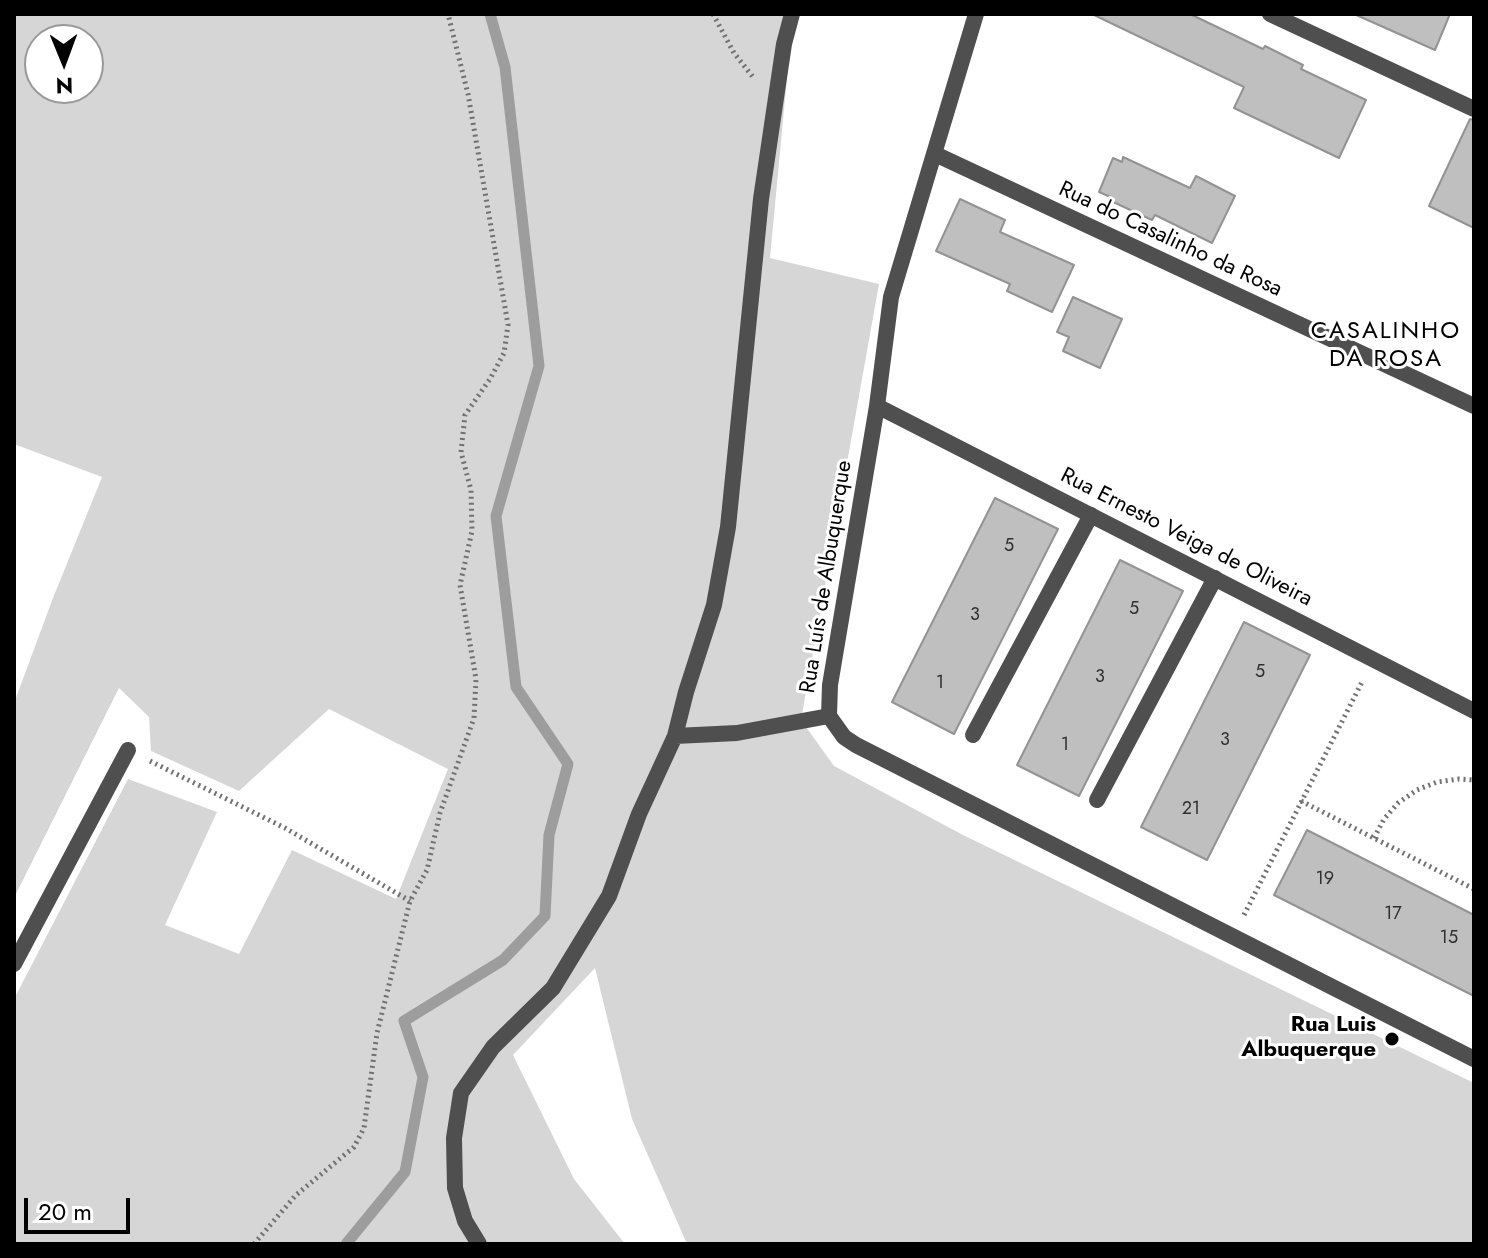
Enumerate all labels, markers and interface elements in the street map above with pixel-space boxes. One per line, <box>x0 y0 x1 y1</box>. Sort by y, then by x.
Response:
north arrow <box>24 24 104 104</box>
text: N <box>55 70 73 102</box>
street label: Rua do Casalinho da Rosa <box>1054 177 1286 303</box>
district label: CASALINHO DA ROSA <box>1311 318 1461 374</box>
street label: Rua Luís de Albuquerque <box>796 459 858 695</box>
street label: Rua Ernesto Veiga de Oliveira <box>1056 463 1316 613</box>
house number: 5 <box>1004 536 1014 558</box>
house number: 5 <box>1129 599 1139 621</box>
house number: 3 <box>970 605 980 627</box>
house number: 5 <box>1255 662 1265 684</box>
house number: 3 <box>1095 667 1105 689</box>
house number: 1 <box>936 673 944 695</box>
house number: 3 <box>1220 730 1230 752</box>
house number: 1 <box>1061 735 1069 757</box>
house number: 21 <box>1182 799 1200 821</box>
house number: 19 <box>1316 869 1334 891</box>
house number: 17 <box>1384 904 1402 926</box>
house number: 15 <box>1440 928 1458 950</box>
place label: Rua Luis Albuquerque <box>1241 1013 1376 1064</box>
marker: Rua Luis Albuquerque <box>1383 1030 1401 1048</box>
scale bar <box>28 1182 134 1232</box>
text: 20 m <box>38 1194 92 1229</box>

